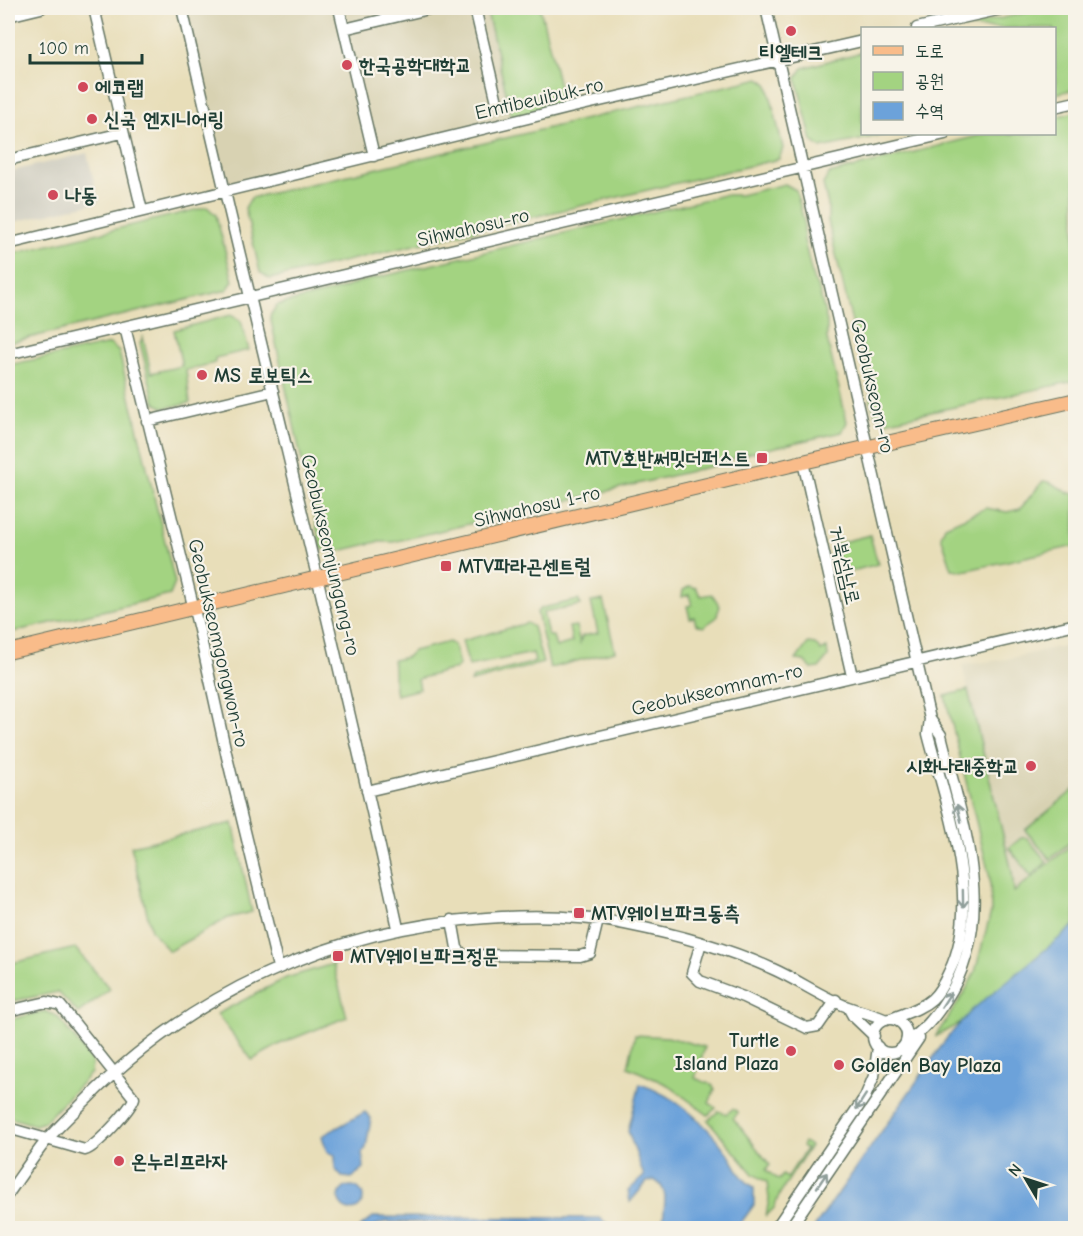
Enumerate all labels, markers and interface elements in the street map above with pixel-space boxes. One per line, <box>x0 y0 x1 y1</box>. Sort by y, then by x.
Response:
marker: 티엘테크 <box>784 24 798 38</box>
scale bar <box>30 27 142 65</box>
legend <box>861 27 1056 135</box>
text: 100 m <box>39 38 89 59</box>
place label: 티엘테크 <box>759 41 823 64</box>
text: 도로 <box>915 41 944 62</box>
place label: 한국공학대학교 <box>358 54 472 77</box>
marker: 한국공학대학교 <box>340 58 354 72</box>
text: 공원 <box>915 71 944 92</box>
street label: Emtibeuibuk-ro <box>473 73 606 124</box>
place label: 에코랩 <box>95 76 143 99</box>
marker: 에코랩 <box>76 80 90 94</box>
text: 수역 <box>915 101 944 122</box>
place label: 신국 엔지니어링 <box>104 108 224 131</box>
marker: 신국 엔지니어링 <box>85 112 99 126</box>
place label: 나동 <box>65 184 97 207</box>
marker: 나동 <box>46 188 60 202</box>
street label: Sihwahosu-ro <box>415 203 531 252</box>
street label: Geobukseom-ro <box>846 317 899 456</box>
place label: MS 로보틱스 <box>214 364 313 387</box>
marker: MS 로보틱스 <box>195 368 209 382</box>
place label: MTV호반써밋더퍼스트 <box>585 447 750 470</box>
marker: MTV호반써밋더퍼스트 <box>755 451 769 465</box>
street label: Geobukseomjungang-ro <box>296 452 365 658</box>
street label: Sihwahosu 1-ro <box>472 481 602 532</box>
street label: 거북섬남로 <box>824 523 865 607</box>
street label: Geobukseomgongwon-ro <box>183 537 254 750</box>
place label: MTV파라곤센트럴 <box>458 555 591 578</box>
marker: MTV파라곤센트럴 <box>439 559 453 573</box>
street label: Geobukseomnam-ro <box>629 659 805 720</box>
place label: 시화나래중학교 <box>906 755 1019 778</box>
marker: 시화나래중학교 <box>1024 759 1038 773</box>
one-way arrow <box>953 804 965 823</box>
one-way arrow <box>958 888 969 908</box>
place label: MTV웨이브파크동측 <box>591 902 740 925</box>
marker: MTV웨이브파크동측 <box>572 906 586 920</box>
place label: MTV웨이브파크정문 <box>350 945 499 968</box>
marker: MTV웨이브파크정문 <box>331 949 345 963</box>
one-way arrow <box>939 992 952 1009</box>
place label: Turtle Island Plaza <box>675 1029 779 1075</box>
marker: Turtle Island Plaza <box>784 1044 798 1058</box>
place label: Golden Bay Plaza <box>851 1054 1001 1077</box>
marker: Golden Bay Plaza <box>832 1058 846 1072</box>
one-way arrow <box>855 1093 867 1110</box>
north arrow <box>996 1149 1056 1209</box>
place label: 온누리프라자 <box>131 1150 228 1173</box>
marker: 온누리프라자 <box>112 1154 126 1168</box>
text: N <box>1005 1160 1025 1180</box>
one-way arrow <box>816 1172 828 1189</box>

